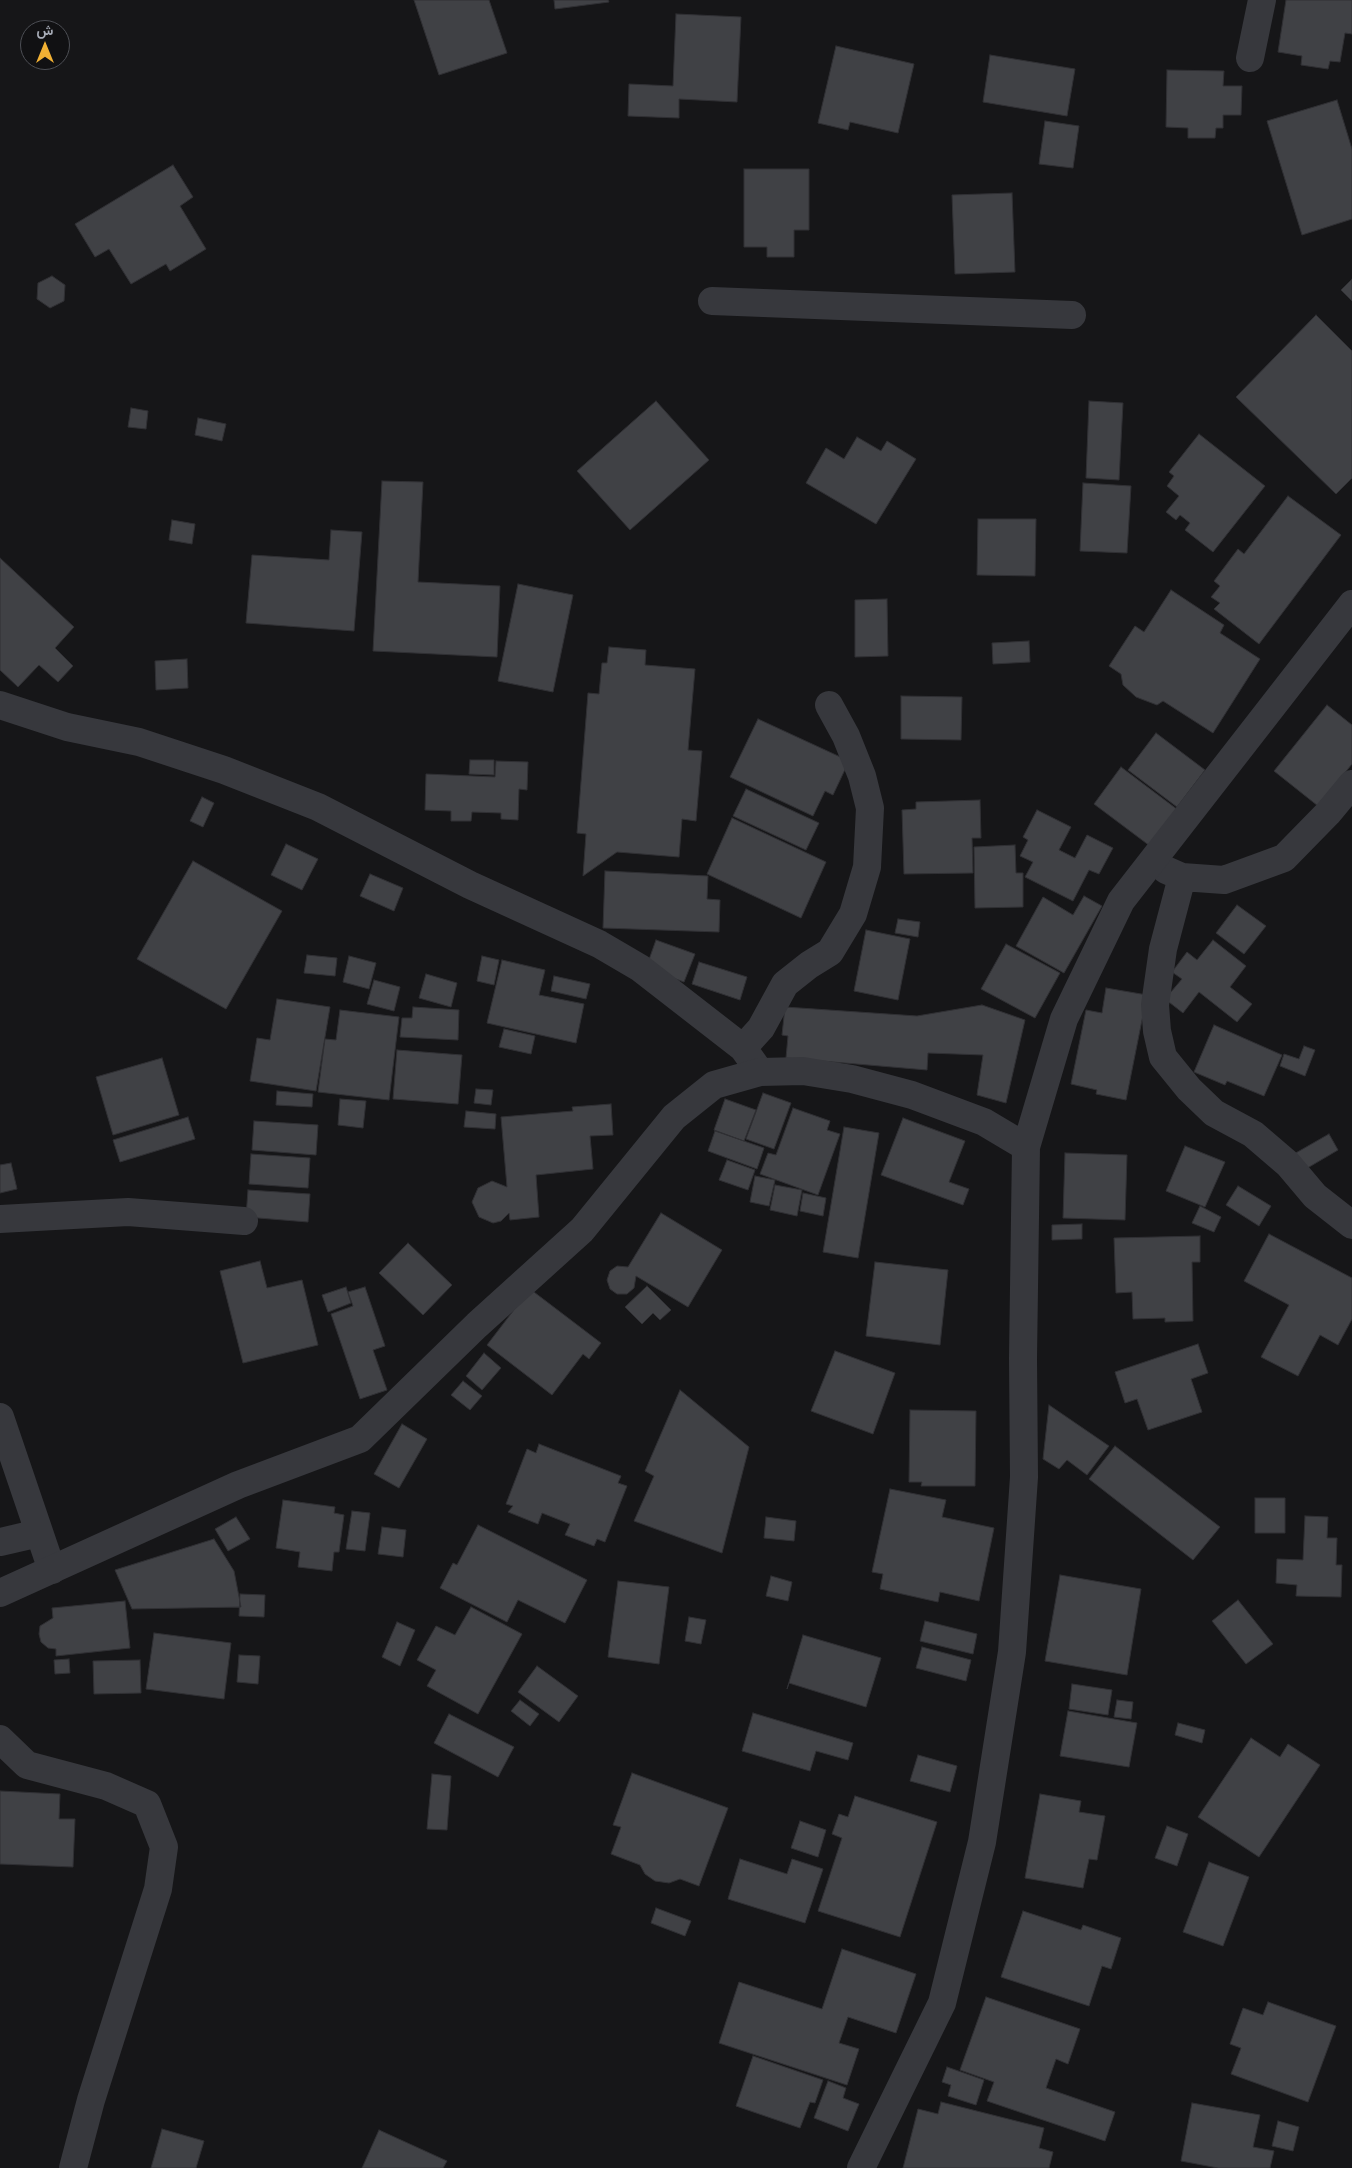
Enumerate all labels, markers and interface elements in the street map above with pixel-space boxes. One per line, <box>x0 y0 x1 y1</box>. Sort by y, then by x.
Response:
north arrow <box>20 20 70 70</box>
text: ش <box>37 24 53 38</box>

